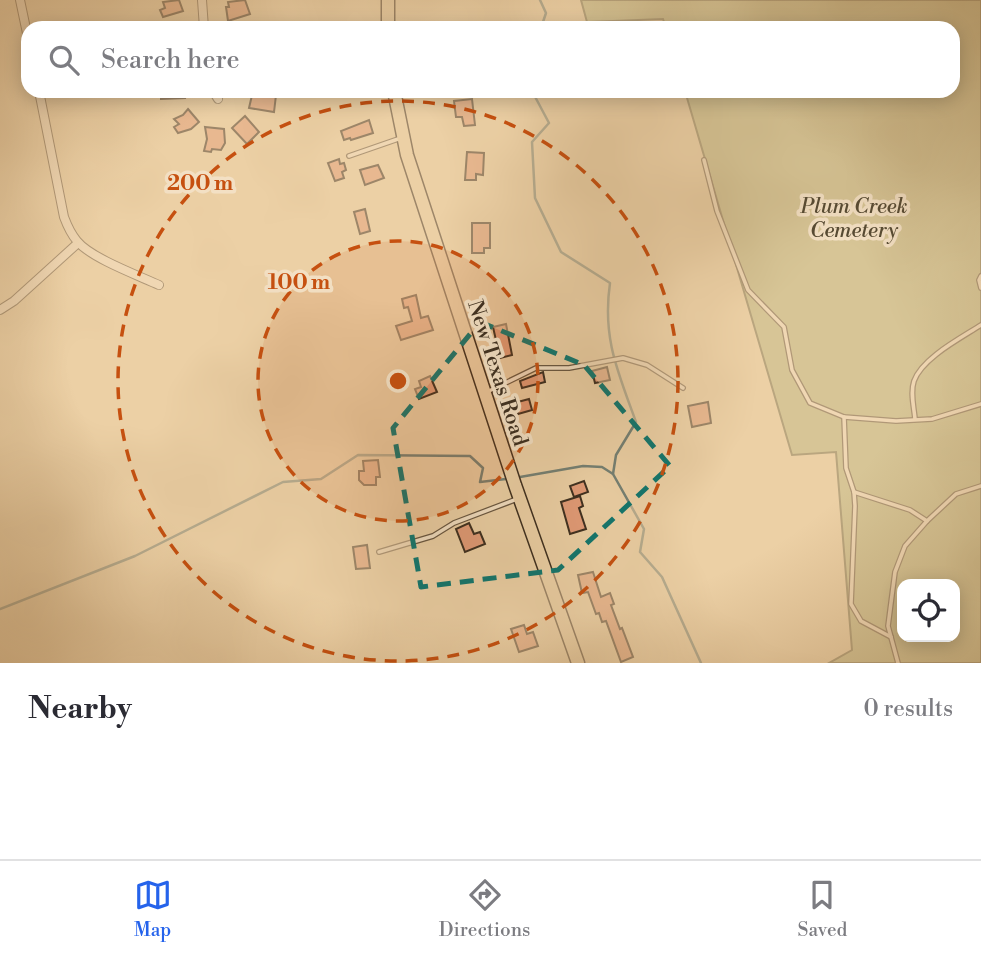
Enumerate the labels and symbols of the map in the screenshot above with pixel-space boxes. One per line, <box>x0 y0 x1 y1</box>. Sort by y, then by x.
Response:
text: 200 m <box>167 171 233 197</box>
park label: Plum Creek Cemetery <box>799 194 908 244</box>
text: 100 m <box>268 270 330 296</box>
street label: New Texas Road <box>461 297 533 450</box>
centre of rings <box>386 369 410 393</box>

